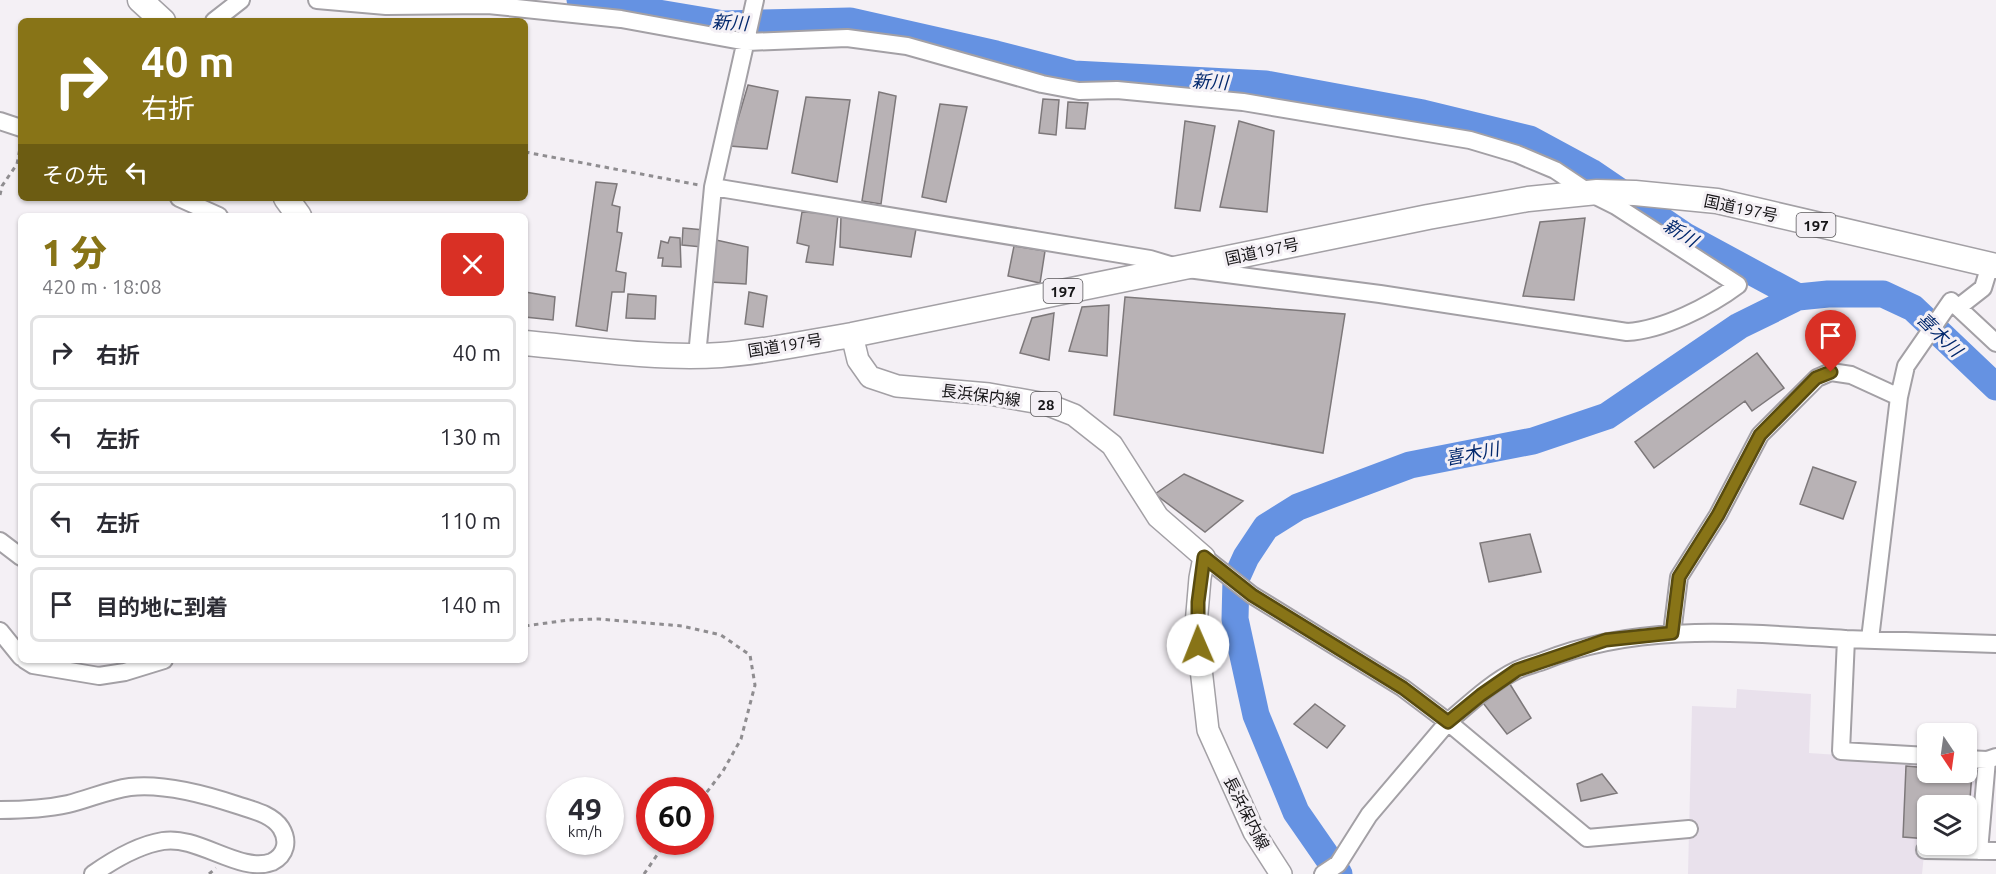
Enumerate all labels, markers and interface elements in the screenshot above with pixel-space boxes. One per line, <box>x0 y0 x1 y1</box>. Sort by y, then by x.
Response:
water label: 新川 <box>712 11 750 33</box>
text: 40 m <box>141 38 235 85</box>
icon: right <box>42 42 120 120</box>
water label: 新川 <box>1192 70 1230 92</box>
text: 右折 <box>141 93 195 123</box>
icon: left <box>120 156 153 189</box>
text: その先 <box>42 162 108 187</box>
street label: 国道197号 <box>1702 191 1780 225</box>
road number: 197 <box>1796 213 1836 237</box>
water label: 新川 <box>1660 214 1703 251</box>
text: 1 分 <box>42 232 107 273</box>
button: close <box>441 233 504 296</box>
street label: 国道197号 <box>1223 234 1301 268</box>
text: 420 m · 18:08 <box>42 275 162 298</box>
road number: 197 <box>1044 279 1082 303</box>
water label: 喜木川 <box>1914 308 1968 361</box>
pin <box>1805 310 1856 372</box>
icon: arrive <box>1814 319 1847 352</box>
street label: 国道197号 <box>747 330 823 360</box>
icon: right <box>45 336 78 369</box>
text: 40 m <box>452 340 501 365</box>
text: 右折 <box>96 342 140 367</box>
street label: 長浜保内線 <box>940 381 1022 409</box>
road number: 28 <box>1031 392 1061 416</box>
icon: left <box>45 420 78 453</box>
text: 130 m <box>440 424 501 449</box>
text: 左折 <box>96 426 140 451</box>
water label: 喜木川 <box>1444 438 1502 468</box>
icon: left <box>45 504 78 537</box>
text: 110 m <box>440 508 501 533</box>
text: 左折 <box>96 510 140 535</box>
icon: arrive <box>45 588 78 621</box>
text: 140 m <box>440 592 501 617</box>
text: 目的地に到着 <box>96 594 228 619</box>
position arrow <box>1166 613 1230 677</box>
north arrow <box>1917 723 1977 783</box>
map controls <box>1917 723 1977 855</box>
street label: 長浜保内線 <box>1221 773 1273 853</box>
speed limit sign: 60 <box>636 777 714 855</box>
text: 49 <box>568 792 602 826</box>
button: layers <box>1917 795 1977 855</box>
text: km/h <box>568 823 602 840</box>

